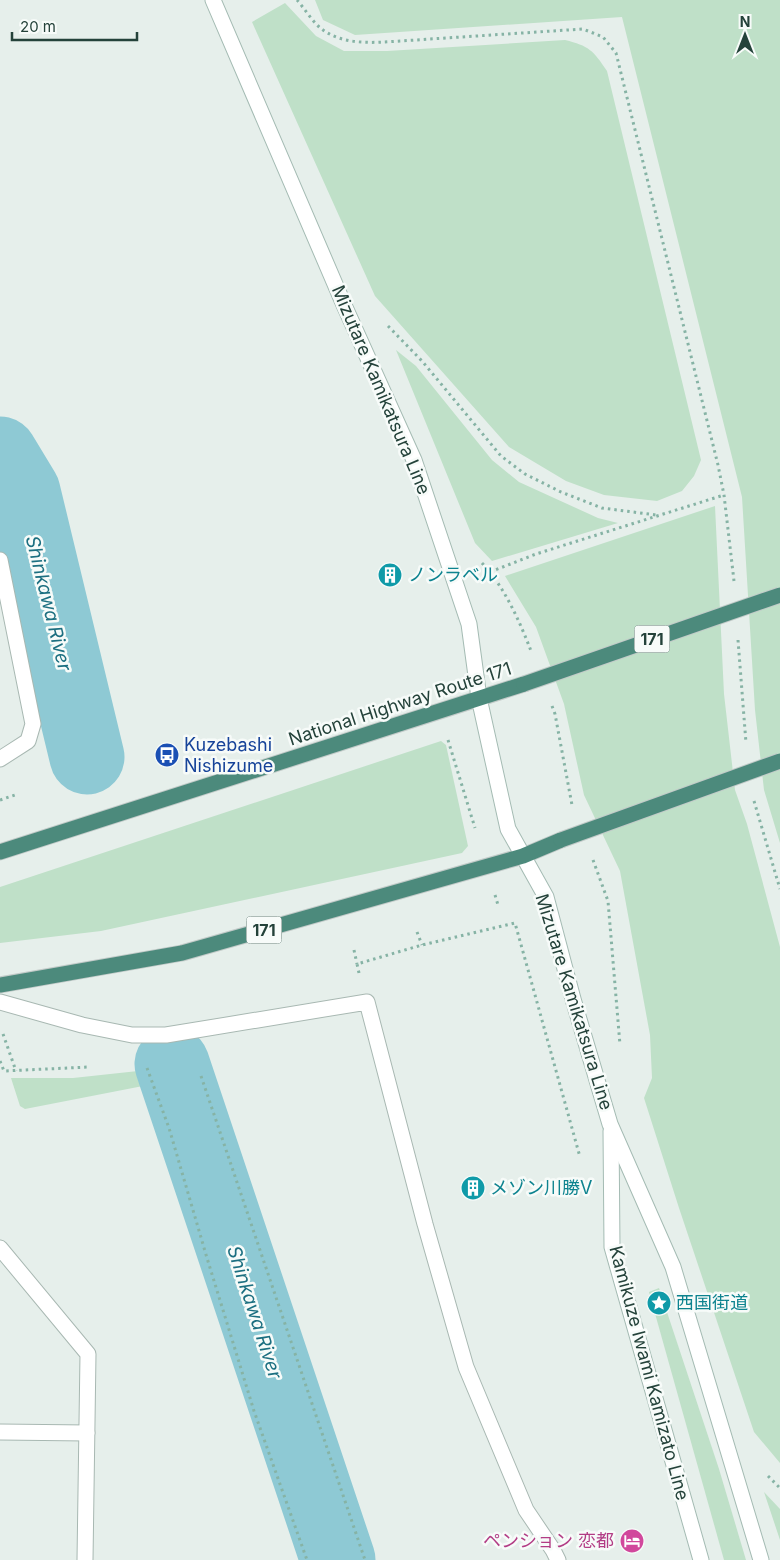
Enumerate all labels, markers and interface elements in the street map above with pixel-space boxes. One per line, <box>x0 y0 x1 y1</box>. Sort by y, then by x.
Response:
scale bar <box>12 10 138 42</box>
north arrow <box>720 10 770 60</box>
text: N <box>740 13 750 30</box>
text: 20 m <box>20 17 56 36</box>
street label: Mizutare Kamikatsura Line <box>328 282 435 498</box>
water label: Shinkawa River <box>21 533 77 674</box>
building icon: ノンラベル <box>377 562 403 588</box>
place label: ノンラベル <box>408 564 498 585</box>
road number: 171 <box>634 626 670 652</box>
street label: National Highway Route 171 <box>286 658 514 749</box>
place label: Kuzebashi Nishizume <box>184 734 273 776</box>
bus stop icon: Kuzebashi Nishizume <box>154 742 180 768</box>
street label: Mizutare Kamikatsura Line <box>532 891 617 1113</box>
road number: 171 <box>246 916 282 944</box>
building icon: メゾン川勝Ⅴ <box>460 1175 486 1201</box>
place label: メゾン川勝Ⅴ <box>490 1177 592 1198</box>
water label: Shinkawa River <box>222 1243 287 1382</box>
street label: Kamikuze Iwami Kamizato Line <box>605 1243 694 1502</box>
place icon: 西国街道 <box>646 1290 672 1316</box>
place label: 西国街道 <box>676 1292 748 1313</box>
hotel icon: ペンション 恋都 <box>619 1528 645 1554</box>
place label: ペンション 恋都 <box>483 1530 614 1551</box>

